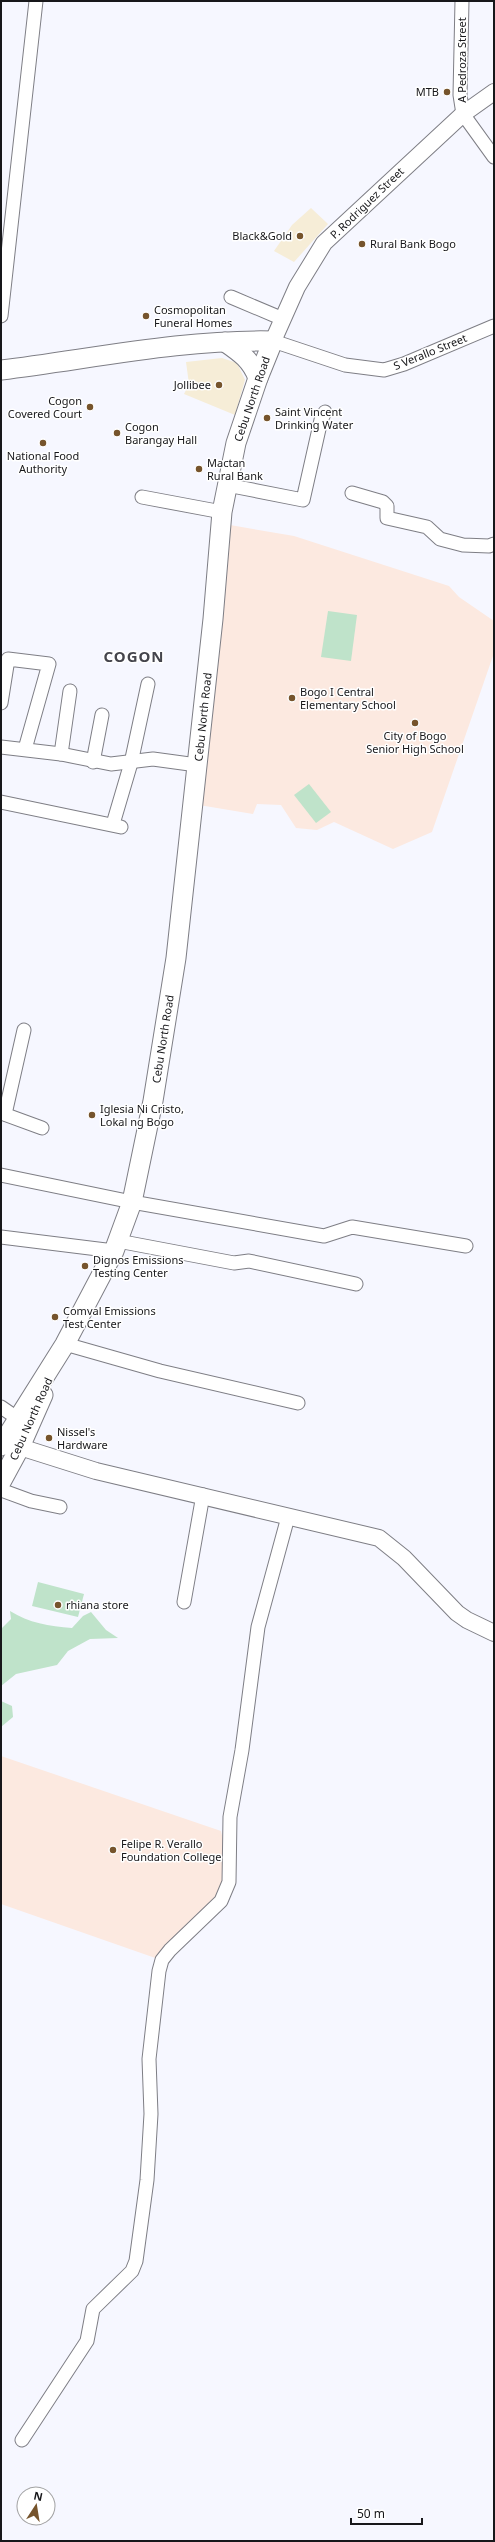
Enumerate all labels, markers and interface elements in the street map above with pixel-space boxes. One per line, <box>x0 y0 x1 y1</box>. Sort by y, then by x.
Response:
street label: A Pedroza Street <box>454 17 469 103</box>
place label: MTB <box>416 84 439 99</box>
marker: MTB <box>442 87 452 97</box>
street label: P. Rodriguez Street <box>327 164 407 242</box>
place label: Black&Gold <box>232 228 292 243</box>
marker: Black&Gold <box>295 231 305 241</box>
place label: Rural Bank Bogo <box>370 236 456 251</box>
marker: Rural Bank Bogo <box>357 239 367 249</box>
place label: Cosmopolitan Funeral Homes <box>154 302 232 330</box>
marker: Cosmopolitan Funeral Homes <box>141 311 151 321</box>
street label: S Verallo Street <box>391 330 469 373</box>
street label: Cebu North Road <box>230 354 273 443</box>
place label: Jollibee <box>173 377 211 392</box>
marker: Jollibee <box>214 380 224 390</box>
place label: Cogon Covered Court <box>8 393 82 421</box>
marker: Cogon Covered Court <box>85 402 95 412</box>
place label: Saint Vincent Drinking Water <box>275 404 354 432</box>
marker: Saint Vincent Drinking Water <box>262 413 272 423</box>
place label: Cogon Barangay Hall <box>125 419 197 447</box>
marker: Cogon Barangay Hall <box>112 428 122 438</box>
marker: National Food Authority <box>38 438 48 448</box>
place label: National Food Authority <box>7 448 79 476</box>
place label: Mactan Rural Bank <box>207 455 263 483</box>
marker: Mactan Rural Bank <box>194 464 204 474</box>
district label: COGON <box>103 646 165 666</box>
street label: Cebu North Road <box>190 672 215 762</box>
place label: Bogo I Central Elementary School <box>300 684 396 712</box>
marker: Bogo I Central Elementary School <box>287 693 297 703</box>
marker: City of Bogo Senior High School <box>410 718 420 728</box>
place label: City of Bogo Senior High School <box>366 728 464 756</box>
street label: Cebu North Road <box>148 994 177 1084</box>
place label: Iglesia Ni Cristo, Lokal ng Bogo <box>100 1101 184 1129</box>
marker: Iglesia Ni Cristo, Lokal ng Bogo <box>87 1110 97 1120</box>
place label: Dignos Emissions Testing Center <box>93 1252 184 1280</box>
marker: Dignos Emissions Testing Center <box>80 1261 90 1271</box>
place label: Comval Emissions Test Center <box>63 1303 156 1331</box>
marker: Comval Emissions Test Center <box>50 1312 60 1322</box>
street label: Cebu North Road <box>6 1375 56 1463</box>
place label: Nissel's Hardware <box>57 1424 108 1452</box>
marker: Nissel's Hardware <box>44 1433 54 1443</box>
place label: rhiana store <box>66 1597 129 1612</box>
marker: rhiana store <box>53 1600 63 1610</box>
place label: Felipe R. Verallo Foundation College <box>121 1836 221 1864</box>
marker: Felipe R. Verallo Foundation College <box>108 1845 118 1855</box>
north arrow <box>16 2486 56 2526</box>
text: N <box>32 2487 44 2504</box>
scale bar <box>351 2500 422 2526</box>
text: 50 m <box>357 2505 385 2522</box>

